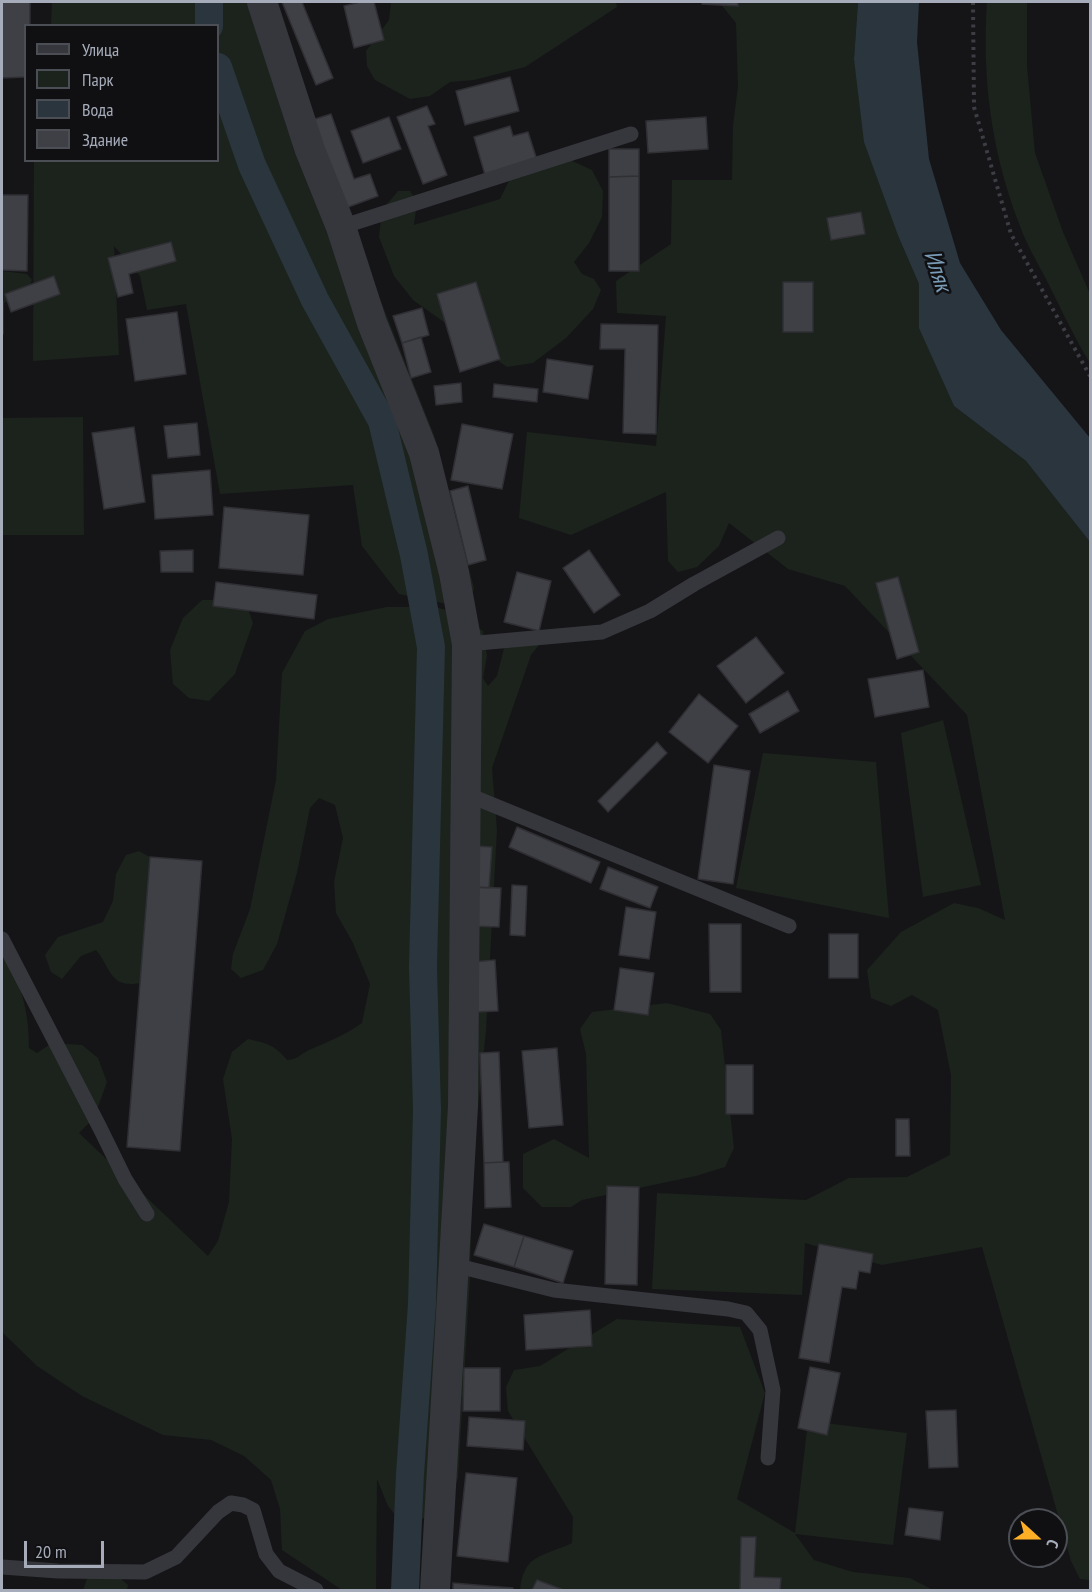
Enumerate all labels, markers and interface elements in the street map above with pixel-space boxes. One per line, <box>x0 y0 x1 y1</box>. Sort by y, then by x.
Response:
legend <box>24 24 219 162</box>
text: Улица <box>82 38 119 61</box>
text: Парк <box>82 68 113 91</box>
text: Вода <box>82 98 113 121</box>
text: Здание <box>82 128 128 151</box>
water label: Иляк <box>917 247 957 295</box>
north arrow <box>1008 1508 1068 1568</box>
scale bar <box>27 1529 106 1567</box>
text: С <box>1042 1537 1064 1551</box>
text: 20 m <box>35 1540 67 1563</box>

